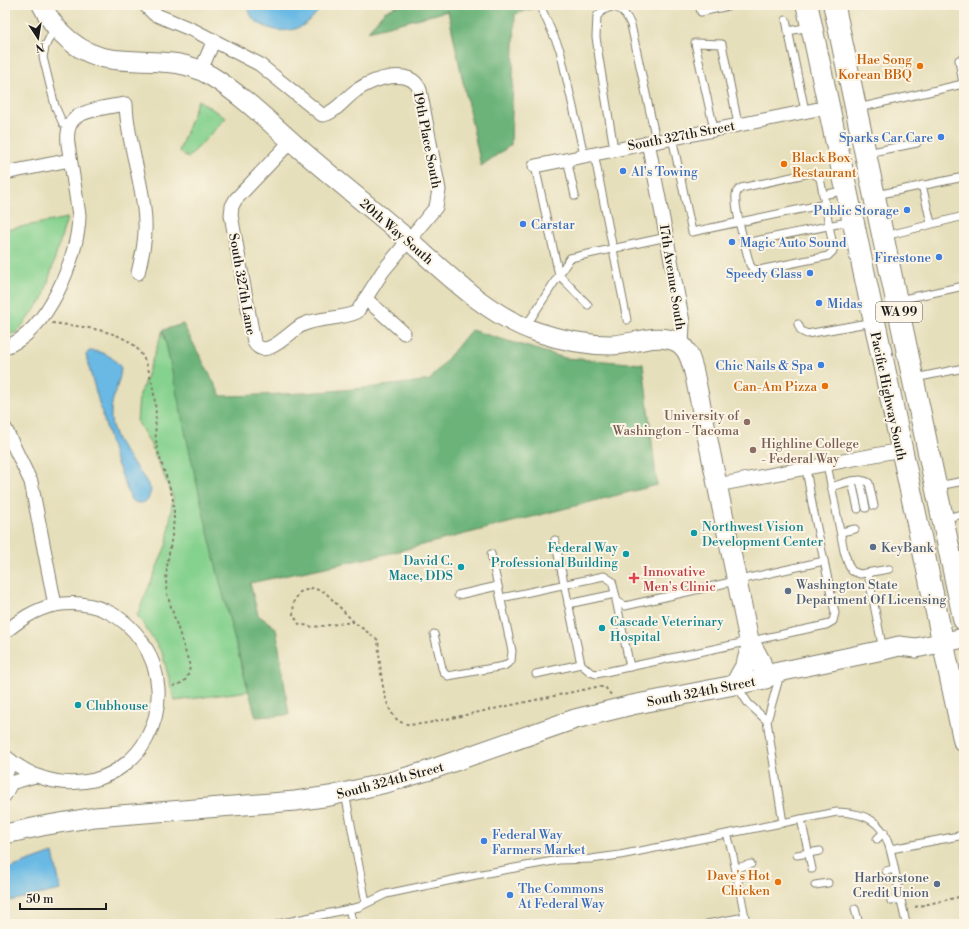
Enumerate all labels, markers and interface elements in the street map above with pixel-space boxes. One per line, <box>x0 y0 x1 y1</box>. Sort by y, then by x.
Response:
north arrow <box>18 18 58 58</box>
text: N <box>34 39 46 55</box>
place label: Hae Song Korean BBQ <box>838 52 912 83</box>
marker: Hae Song Korean BBQ <box>915 61 925 71</box>
street label: 19th Place South <box>410 91 444 190</box>
street label: South 327th Street <box>626 118 737 154</box>
place label: Sparks Car Care <box>839 130 933 146</box>
marker: Sparks Car Care <box>936 132 946 142</box>
place label: Black Box Restaurant <box>791 150 857 181</box>
marker: Black Box Restaurant <box>779 159 789 169</box>
place label: Al's Towing <box>630 164 698 180</box>
marker: Al's Towing <box>618 166 628 176</box>
street label: 20th Way South <box>356 195 437 268</box>
place label: Public Storage <box>813 203 899 219</box>
marker: Public Storage <box>902 205 912 215</box>
place label: Carstar <box>531 217 575 233</box>
marker: Carstar <box>518 219 528 229</box>
street label: 17th Avenue South <box>656 223 688 331</box>
street label: South 327th Lane <box>225 232 259 337</box>
place label: Magic Auto Sound <box>740 235 847 251</box>
marker: Magic Auto Sound <box>727 237 737 247</box>
place label: Firestone <box>874 250 931 266</box>
marker: Firestone <box>934 252 944 262</box>
place label: Speedy Glass <box>726 266 802 282</box>
marker: Speedy Glass <box>805 268 815 278</box>
place label: Midas <box>827 296 863 312</box>
marker: Midas <box>814 298 824 308</box>
road number: WA 99 <box>876 302 922 322</box>
street label: Pacific Highway South <box>867 330 910 462</box>
place label: Chic Nails & Spa <box>716 358 813 374</box>
marker: Chic Nails & Spa <box>816 360 826 370</box>
place label: Can-Am Pizza <box>733 379 817 395</box>
marker: Can-Am Pizza <box>820 381 830 391</box>
place label: University of Washington - Tacoma <box>611 408 740 439</box>
marker: University of Washington - Tacoma <box>742 417 752 427</box>
place label: Highline College - Federal Way <box>761 436 859 467</box>
marker: Highline College - Federal Way <box>748 445 758 455</box>
place label: Northwest Vision Development Center <box>702 519 823 550</box>
marker: Northwest Vision Development Center <box>689 528 699 538</box>
place label: Federal Way Professional Building <box>491 540 619 571</box>
place label: KeyBank <box>881 540 935 556</box>
marker: KeyBank <box>868 542 878 552</box>
marker: Federal Way Professional Building <box>621 549 631 559</box>
place label: David C. Mace, DDS <box>388 553 453 584</box>
marker: David C. Mace, DDS <box>456 562 466 572</box>
place label: Innovative Men's Clinic <box>643 564 716 595</box>
marker: Innovative Men's Clinic <box>628 572 640 584</box>
place label: Washington State Department Of Licensing <box>795 577 946 608</box>
marker: Washington State Department Of Licensing <box>783 586 793 596</box>
place label: Cascade Veterinary Hospital <box>610 614 724 645</box>
marker: Cascade Veterinary Hospital <box>597 623 607 633</box>
street label: South 324th Street <box>646 674 757 710</box>
place label: Clubhouse <box>86 698 149 714</box>
marker: Clubhouse <box>73 700 83 710</box>
street label: South 324th Street <box>335 759 446 803</box>
place label: Federal Way Farmers Market <box>492 827 586 858</box>
marker: Federal Way Farmers Market <box>479 836 489 846</box>
place label: Dave's Hot Chicken <box>707 868 770 899</box>
place label: Harborstone Credit Union <box>853 870 929 901</box>
marker: Dave's Hot Chicken <box>773 877 783 887</box>
marker: Harborstone Credit Union <box>932 879 942 889</box>
place label: The Commons At Federal Way <box>517 881 605 912</box>
scale bar <box>20 885 106 911</box>
marker: The Commons At Federal Way <box>505 890 515 900</box>
text: 50 m <box>26 892 54 907</box>

